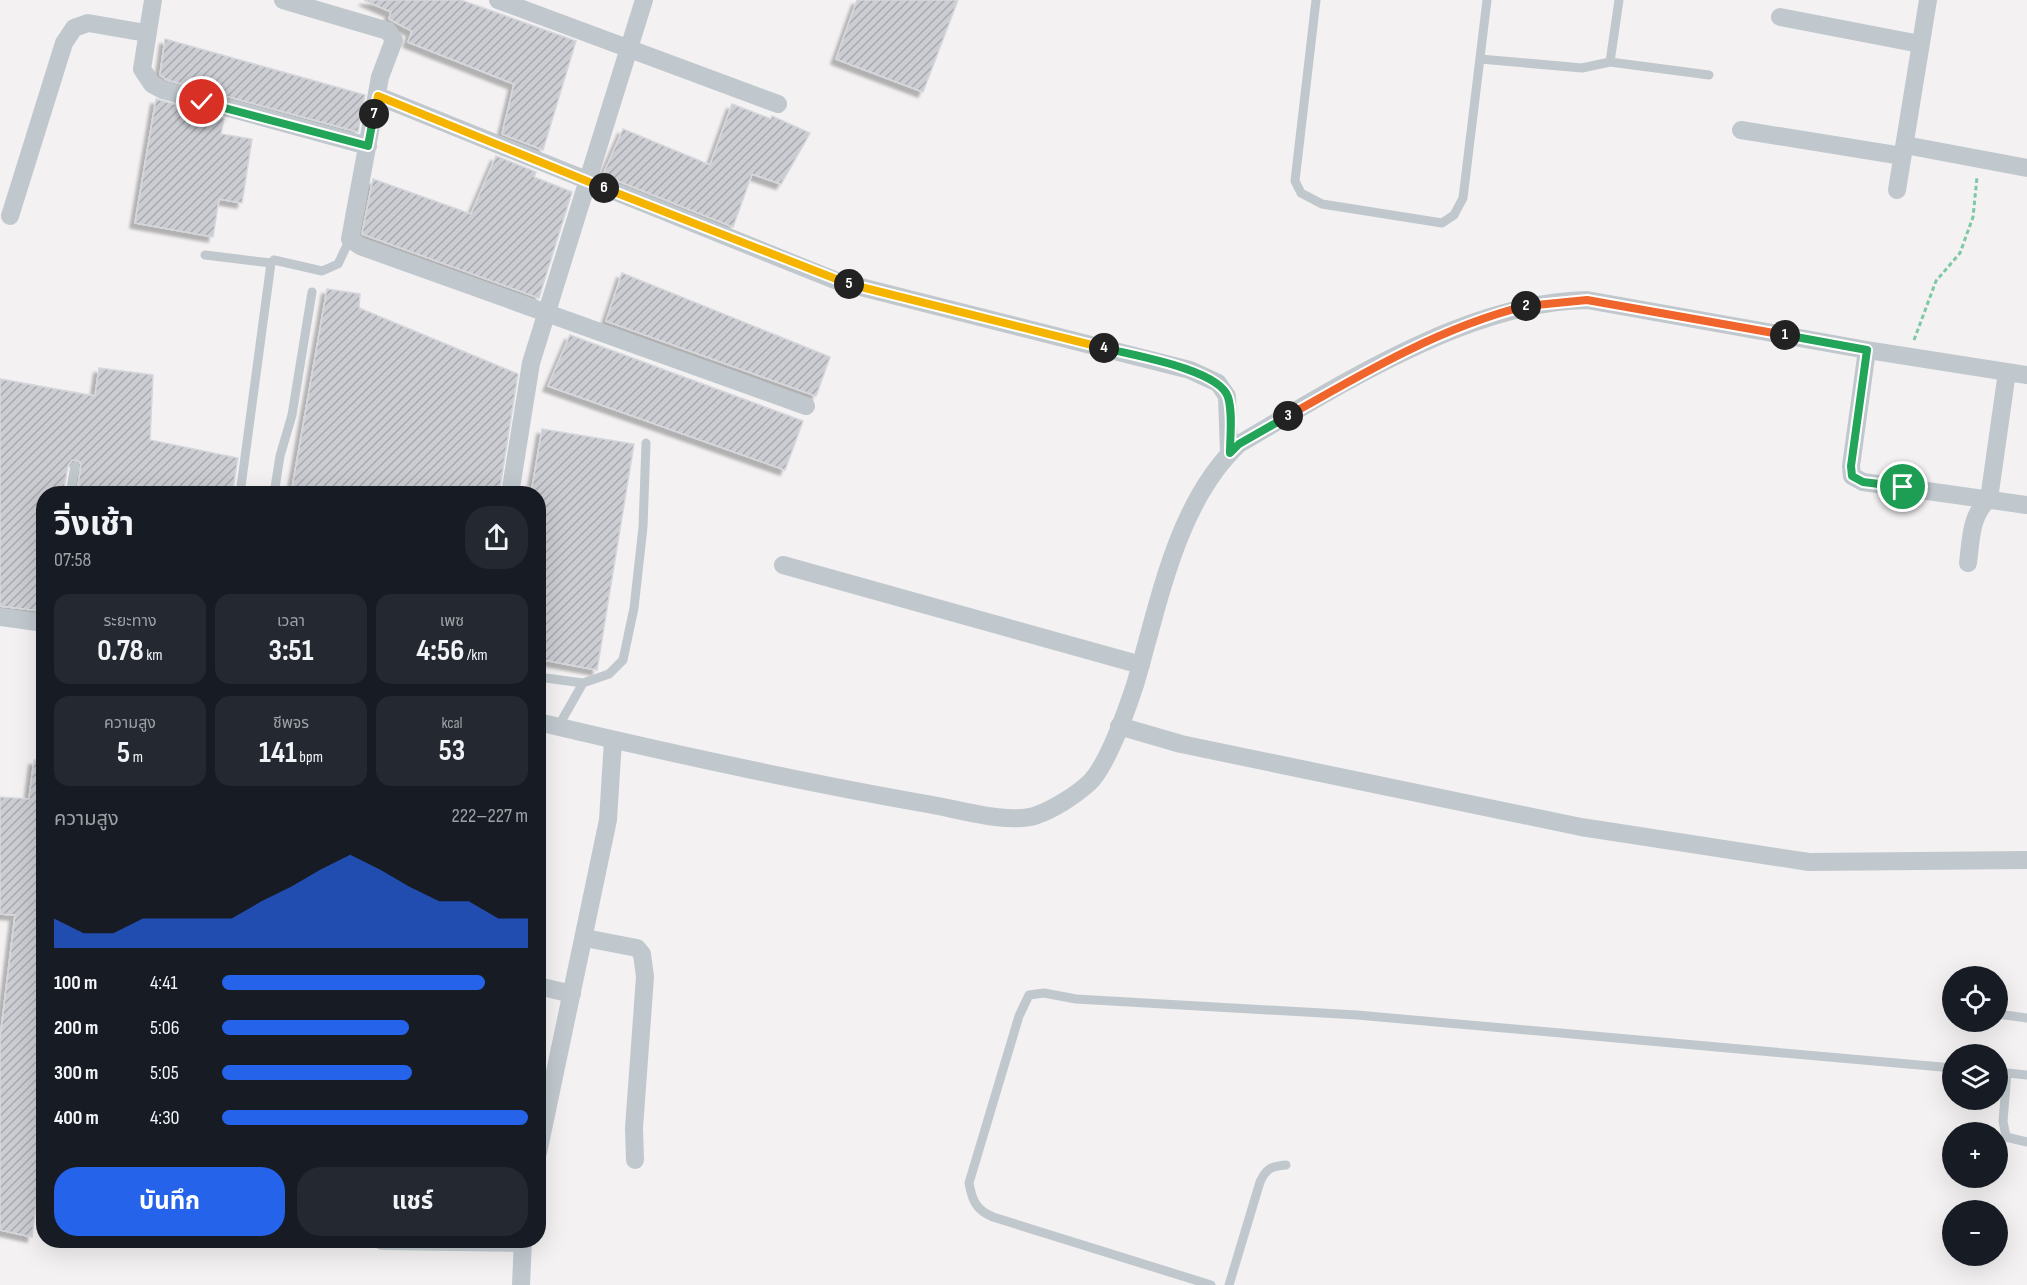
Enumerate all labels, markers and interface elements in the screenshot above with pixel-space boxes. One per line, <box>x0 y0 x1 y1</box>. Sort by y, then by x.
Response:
pin <box>176 76 227 127</box>
icon: check <box>185 85 218 118</box>
pin: 7 <box>359 99 389 129</box>
text: 7 <box>371 104 377 123</box>
pin: 6 <box>589 173 619 203</box>
text: 6 <box>600 178 608 197</box>
pin: 5 <box>834 269 864 299</box>
text: 5 <box>845 274 853 293</box>
pin: 2 <box>1511 291 1541 321</box>
text: 2 <box>1522 296 1530 315</box>
pin: 1 <box>1770 320 1800 350</box>
text: 1 <box>1782 325 1788 344</box>
pin: 4 <box>1089 333 1119 363</box>
text: 4 <box>1100 338 1108 357</box>
pin: 3 <box>1273 401 1303 431</box>
text: 3 <box>1284 406 1292 425</box>
pin <box>1877 461 1928 512</box>
icon: arrive <box>1886 470 1919 503</box>
text: วิ่งเช้า <box>54 505 134 545</box>
button: share <box>465 506 528 569</box>
text: 07:58 <box>54 548 91 572</box>
text: ระยะทาง <box>104 612 156 631</box>
text: เวลา <box>277 612 305 631</box>
text: เพซ <box>440 612 464 631</box>
text: 0.78 <box>97 633 144 669</box>
text: 3:51 <box>268 633 314 669</box>
text: 4:56 <box>416 633 464 669</box>
text: km <box>144 646 163 665</box>
text: /km <box>464 646 488 665</box>
text: ความสูง <box>104 714 156 733</box>
text: ชีพจร <box>273 714 309 733</box>
text: kcal <box>441 714 463 733</box>
text: 53 <box>439 733 465 769</box>
text: 5 <box>117 735 130 771</box>
text: 141 <box>259 735 297 771</box>
text: m <box>130 748 143 767</box>
text: bpm <box>297 748 323 767</box>
text: 222–227 m <box>452 804 528 828</box>
text: ความสูง <box>54 807 119 831</box>
map controls <box>1942 966 2008 1266</box>
button: locate <box>1942 966 2008 1032</box>
text: 100 m <box>54 971 97 995</box>
text: 4:41 <box>150 971 178 995</box>
text: 200 m <box>54 1016 98 1040</box>
text: 5:06 <box>150 1016 179 1040</box>
button: layers <box>1942 1044 2008 1110</box>
text: 300 m <box>54 1061 98 1085</box>
text: 5:05 <box>150 1061 179 1085</box>
text: 400 m <box>54 1106 99 1130</box>
text: 4:30 <box>150 1106 179 1130</box>
button: + <box>1942 1122 2008 1188</box>
button: บันทึก <box>54 1167 285 1236</box>
button: แชร์ <box>297 1167 528 1236</box>
button: − <box>1942 1200 2008 1266</box>

